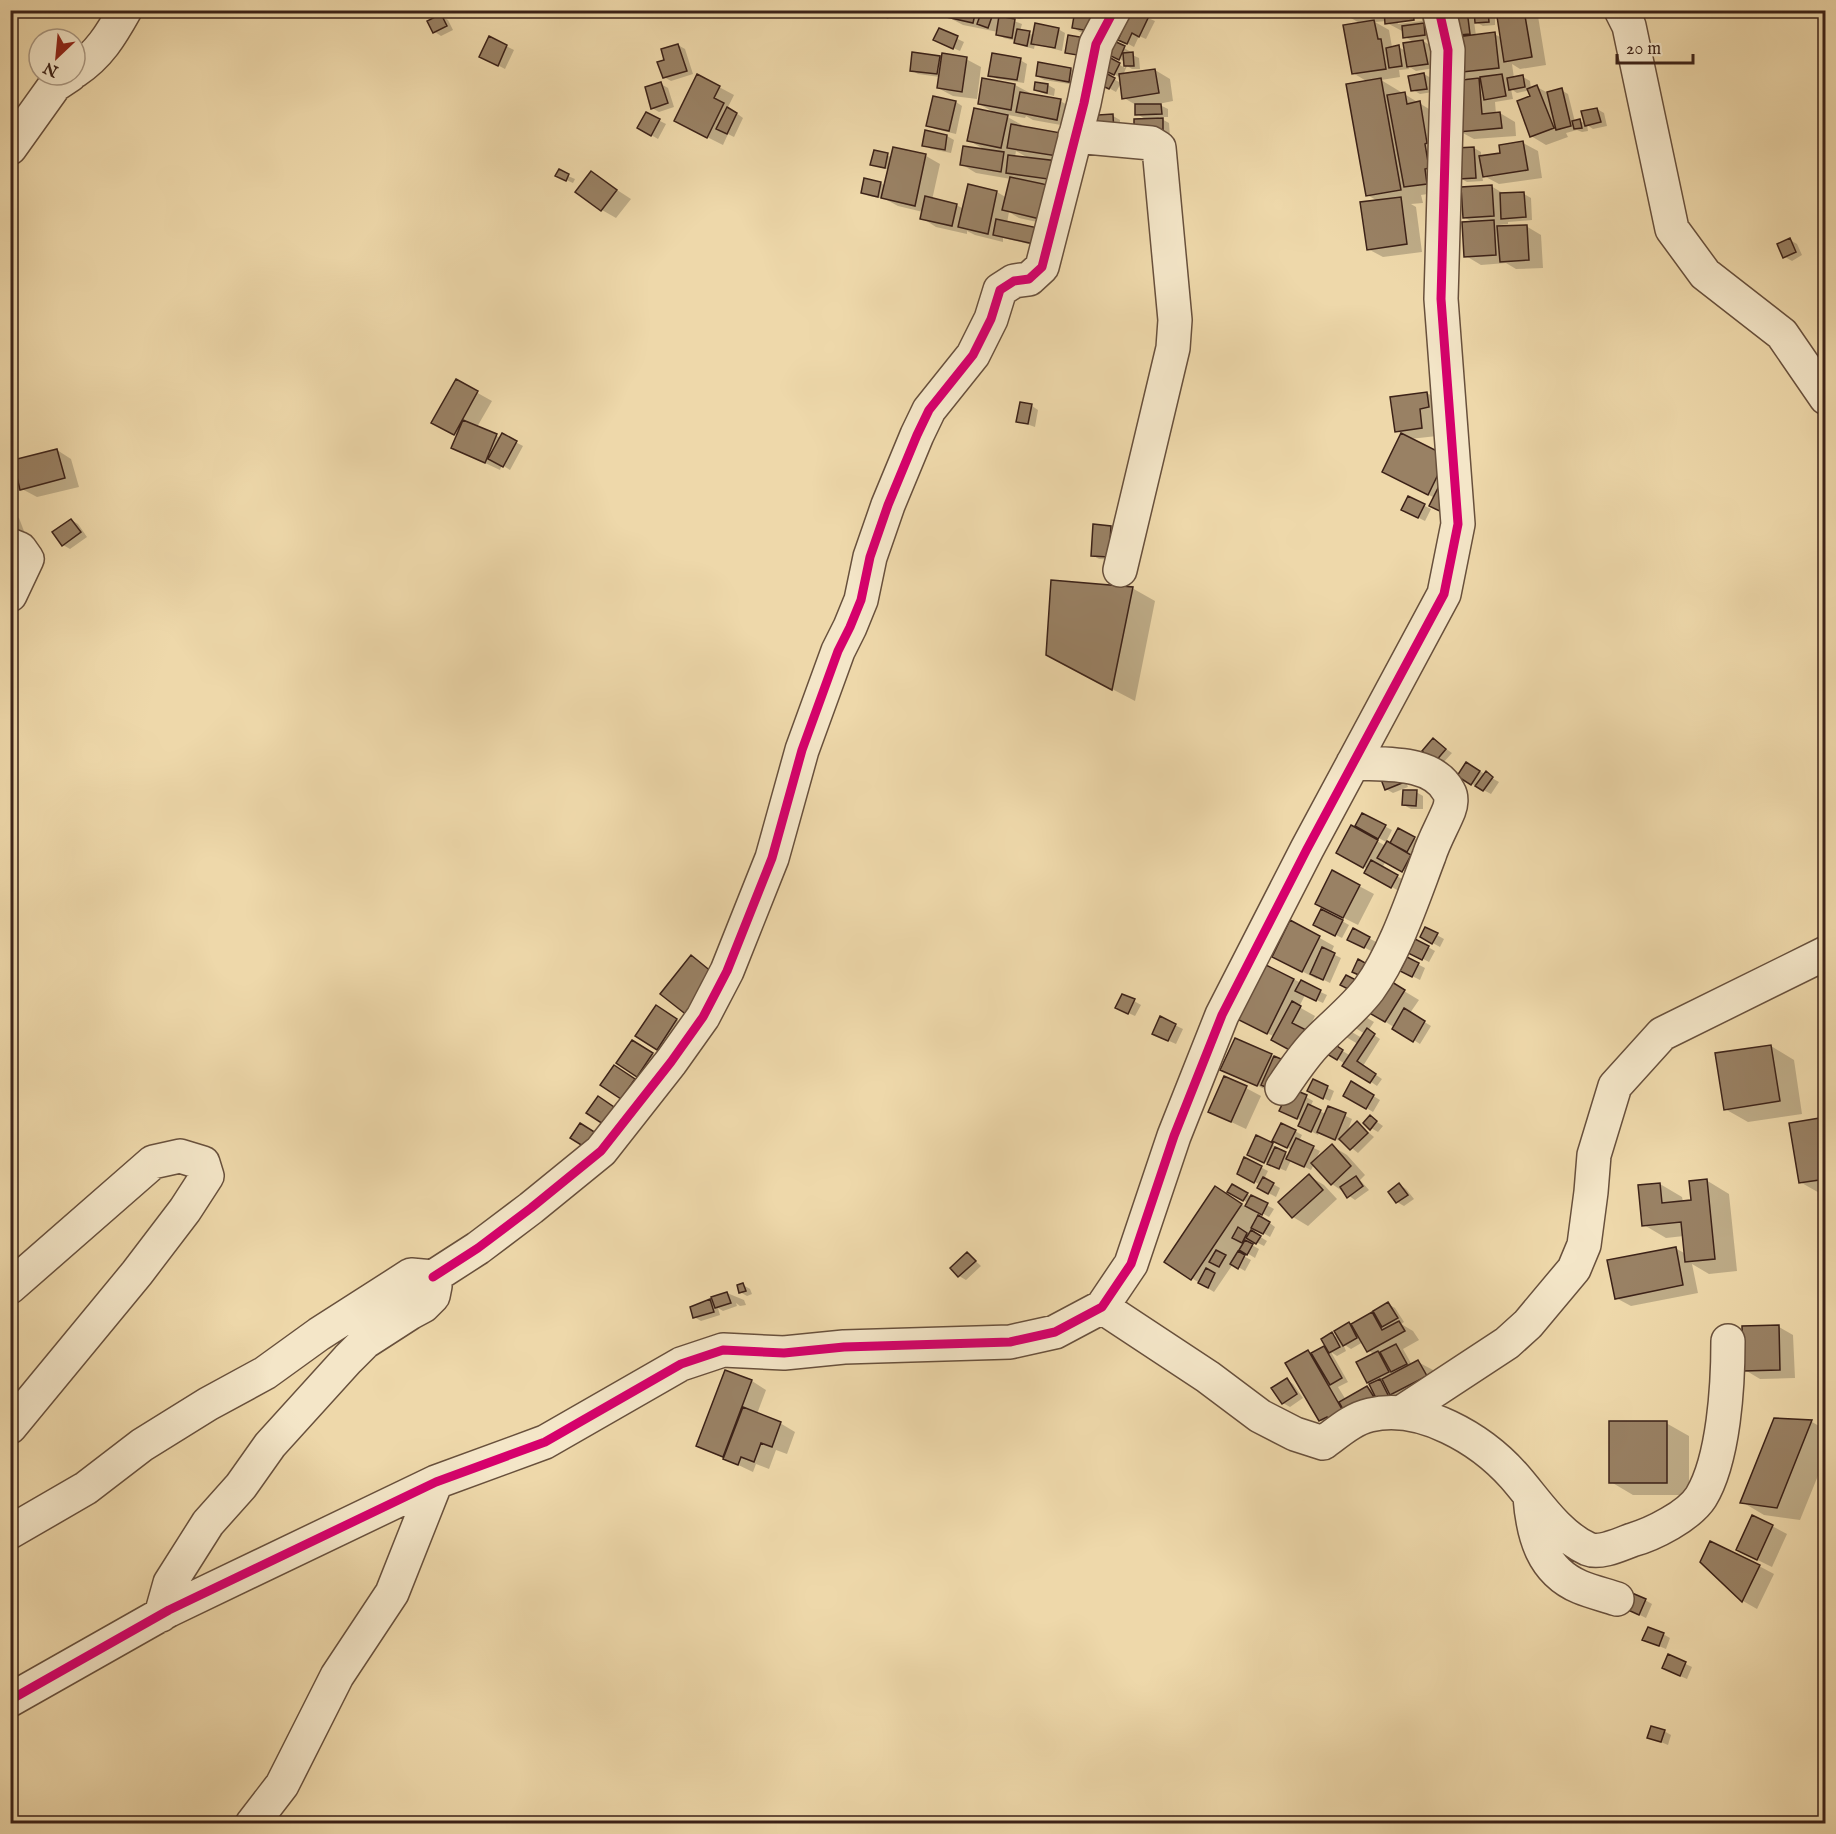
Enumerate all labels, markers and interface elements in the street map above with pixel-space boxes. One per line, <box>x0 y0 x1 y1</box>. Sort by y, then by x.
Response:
north arrow <box>27 27 87 87</box>
scale bar <box>1617 27 1694 65</box>
text: 20 m <box>1626 38 1661 61</box>
text: N <box>41 57 63 81</box>

